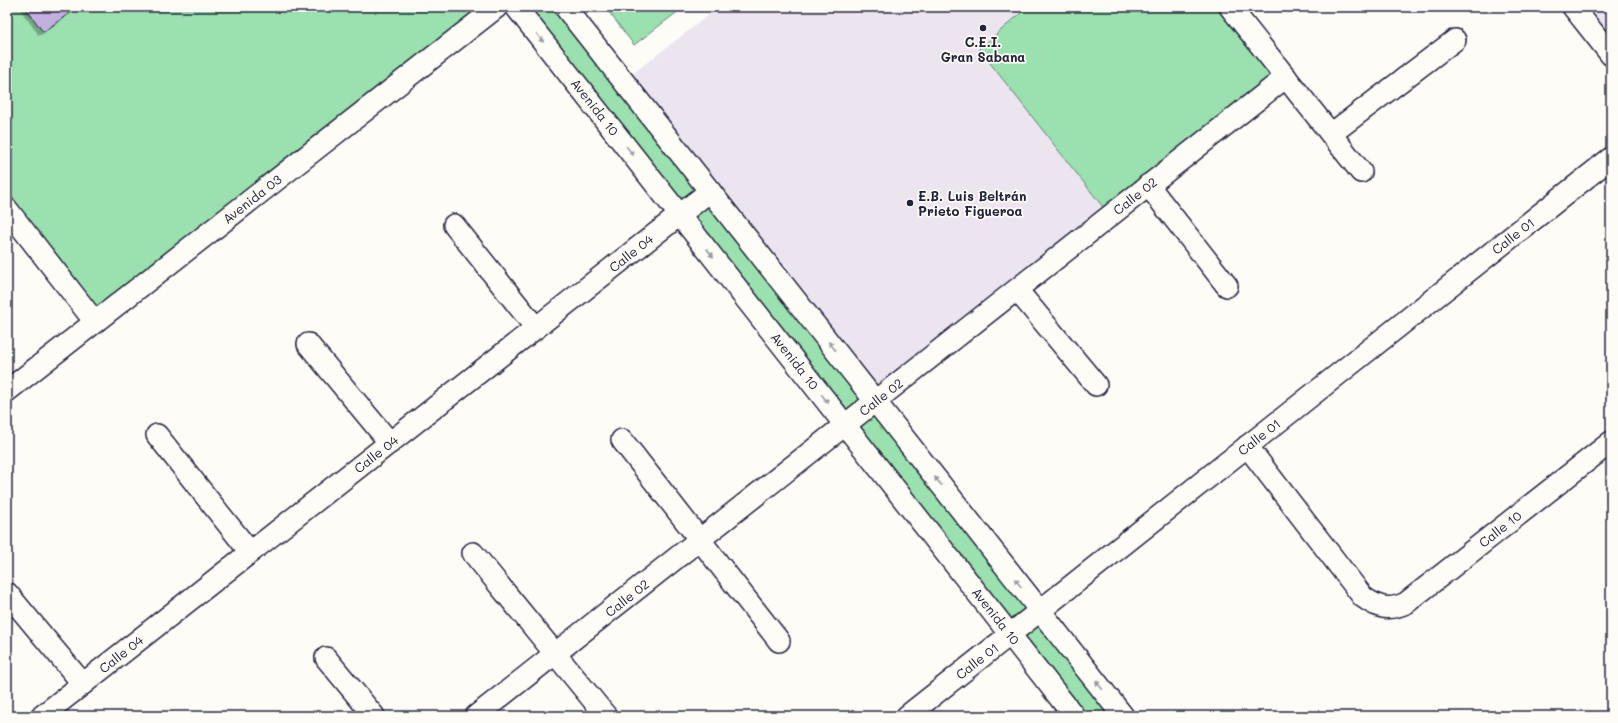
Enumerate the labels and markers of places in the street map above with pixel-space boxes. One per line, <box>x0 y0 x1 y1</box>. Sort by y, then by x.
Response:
marker: C.E.I. Gran Sabana <box>978 23 988 33</box>
place label: C.E.I. Gran Sabana <box>941 33 1025 65</box>
place label: E.B. Luis Beltrán Prieto Figueroa <box>918 187 1026 219</box>
marker: E.B. Luis Beltrán Prieto Figueroa <box>905 198 915 208</box>

